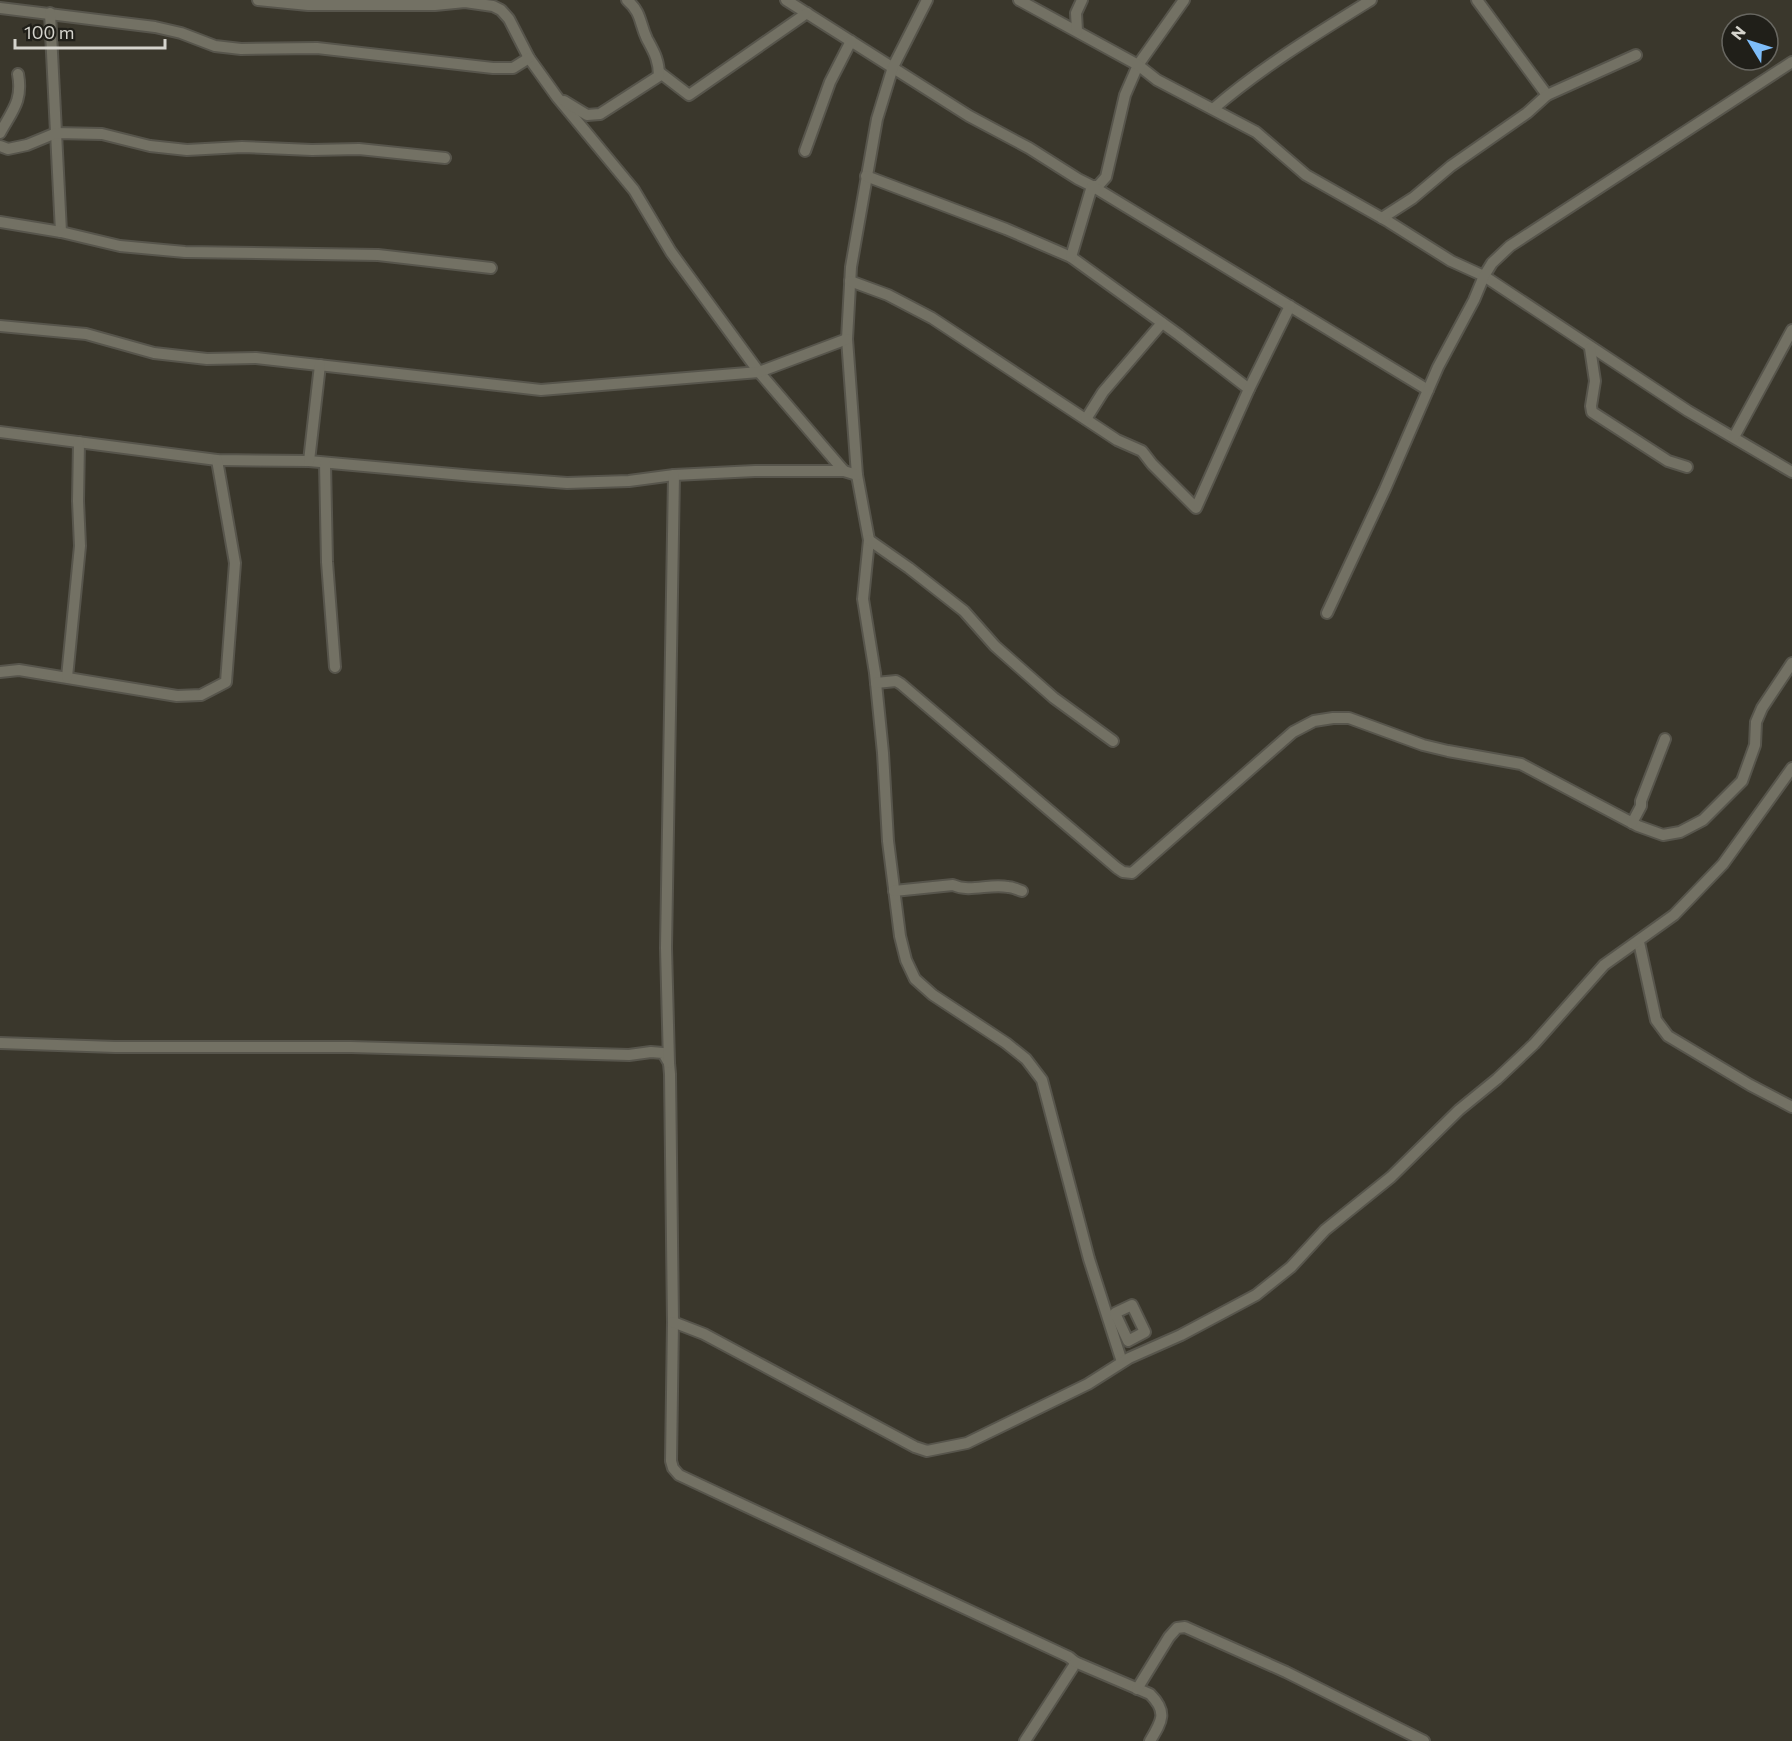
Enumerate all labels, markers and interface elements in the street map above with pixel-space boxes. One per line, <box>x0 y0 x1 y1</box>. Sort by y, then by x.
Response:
scale bar <box>15 12 165 50</box>
north arrow <box>1720 12 1780 72</box>
text: 100 m <box>24 21 74 43</box>
text: N <box>1727 22 1749 43</box>

